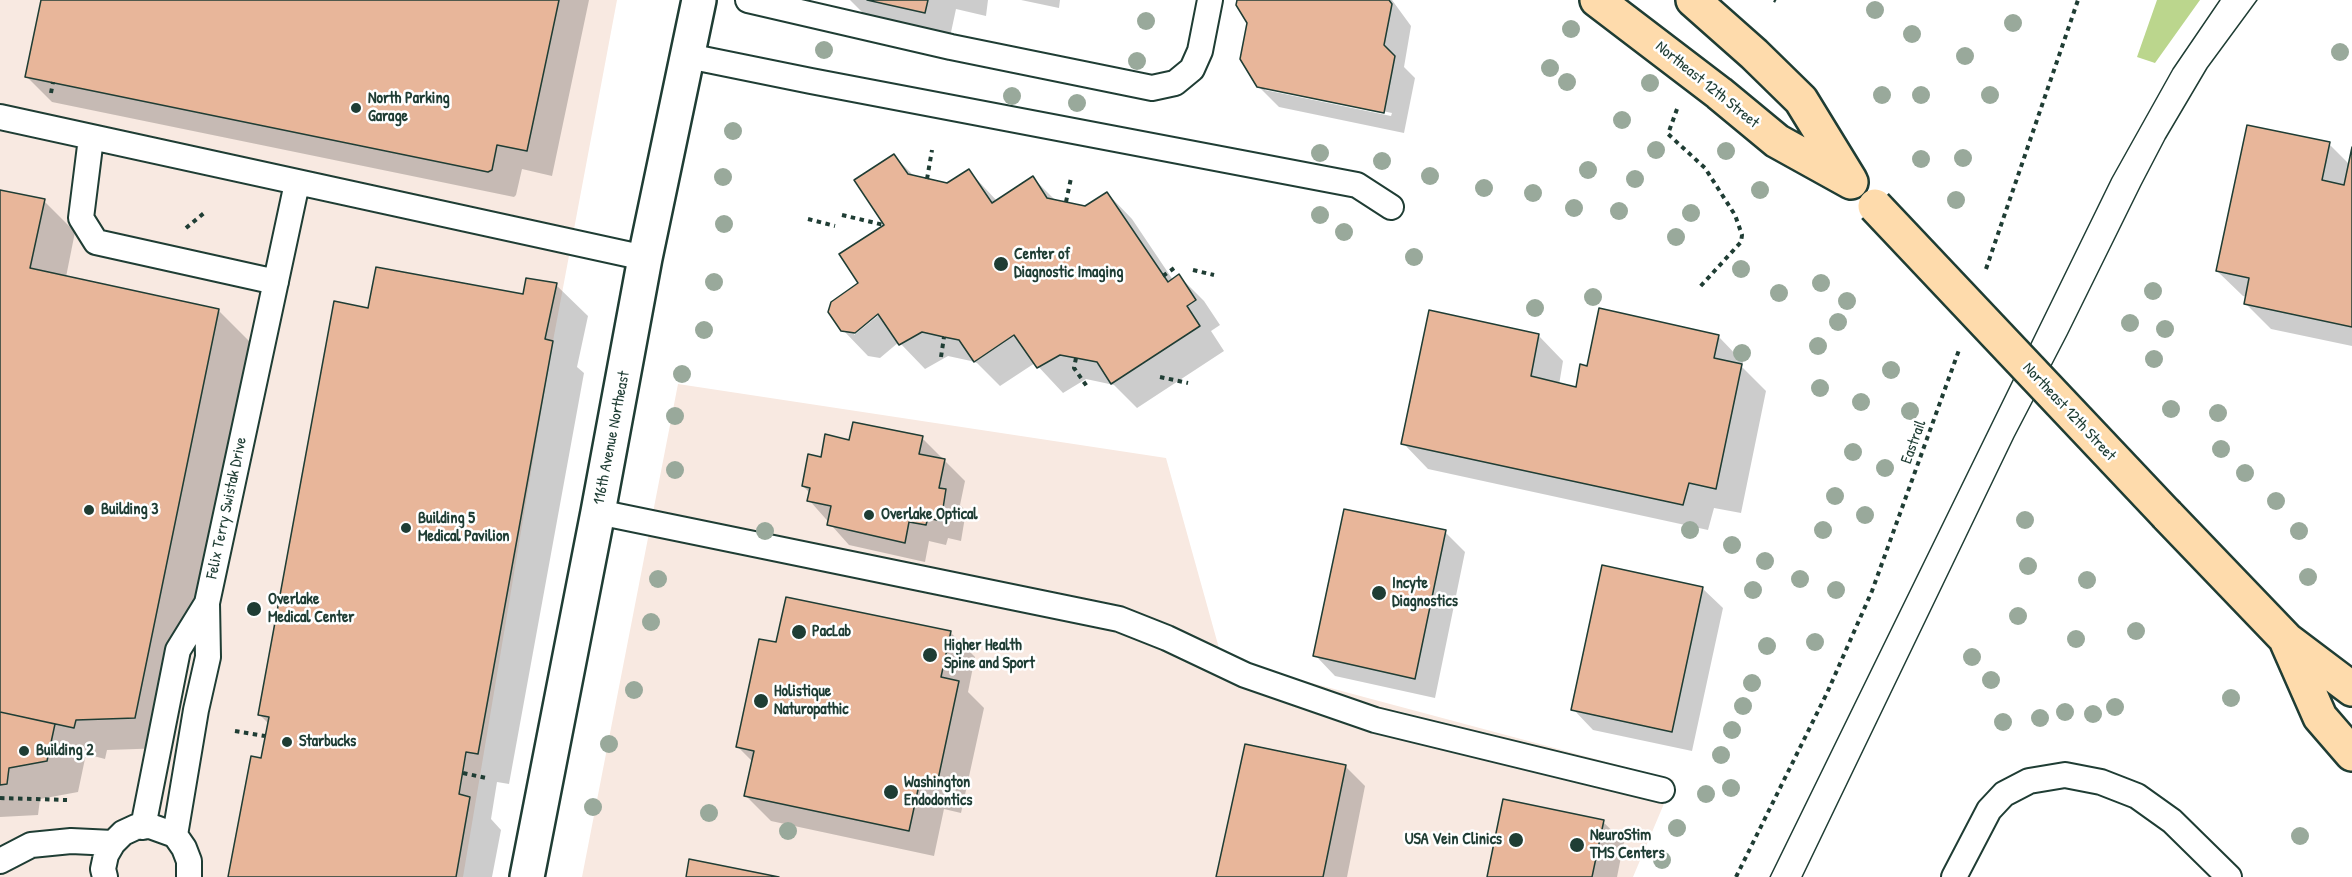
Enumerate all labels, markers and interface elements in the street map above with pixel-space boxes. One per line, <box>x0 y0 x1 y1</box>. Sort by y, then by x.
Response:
street label: Northeast 12th Street <box>1651 37 1763 133</box>
place label: North Parking Garage <box>368 89 450 127</box>
marker: North Parking Garage <box>349 101 363 115</box>
place label: Center of Diagnostic Imaging <box>1014 245 1123 283</box>
marker: Center of Diagnostic Imaging <box>992 255 1010 273</box>
street label: Northeast 12th Street <box>2018 359 2120 465</box>
street label: 116th Avenue Northeast <box>590 370 634 506</box>
street label: Eastrail <box>1897 417 1931 467</box>
street label: Felix Terry Swistak Drive <box>203 435 251 581</box>
place label: Building 3 <box>101 500 158 520</box>
marker: Building 3 <box>82 503 96 517</box>
place label: Overlake Optical <box>881 505 978 525</box>
marker: Overlake Optical <box>862 508 876 522</box>
place label: Building 5 Medical Pavilion <box>418 509 510 547</box>
marker: Building 5 Medical Pavilion <box>399 521 413 535</box>
place label: Incyte Diagnostics <box>1392 574 1458 612</box>
marker: Incyte Diagnostics <box>1370 584 1388 602</box>
place label: Overlake Medical Center <box>268 590 355 628</box>
marker: Overlake Medical Center <box>245 600 263 618</box>
place label: PacLab <box>812 622 851 642</box>
marker: PacLab <box>790 623 808 641</box>
place label: Higher Health Spine and Sport <box>944 636 1035 674</box>
marker: Higher Health Spine and Sport <box>921 646 939 664</box>
place label: Holistique Naturopathic <box>774 682 848 720</box>
marker: Holistique Naturopathic <box>752 692 770 710</box>
place label: Starbucks <box>299 732 356 752</box>
marker: Starbucks <box>280 735 294 749</box>
place label: Building 2 <box>36 741 94 761</box>
marker: Building 2 <box>17 744 31 758</box>
place label: Washington Endodontics <box>904 773 972 811</box>
marker: Washington Endodontics <box>882 783 900 801</box>
place label: NeuroStim TMS Centers <box>1590 826 1665 864</box>
place label: USA Vein Clinics <box>1405 830 1502 850</box>
marker: USA Vein Clinics <box>1507 831 1525 849</box>
marker: NeuroStim TMS Centers <box>1568 836 1586 854</box>

